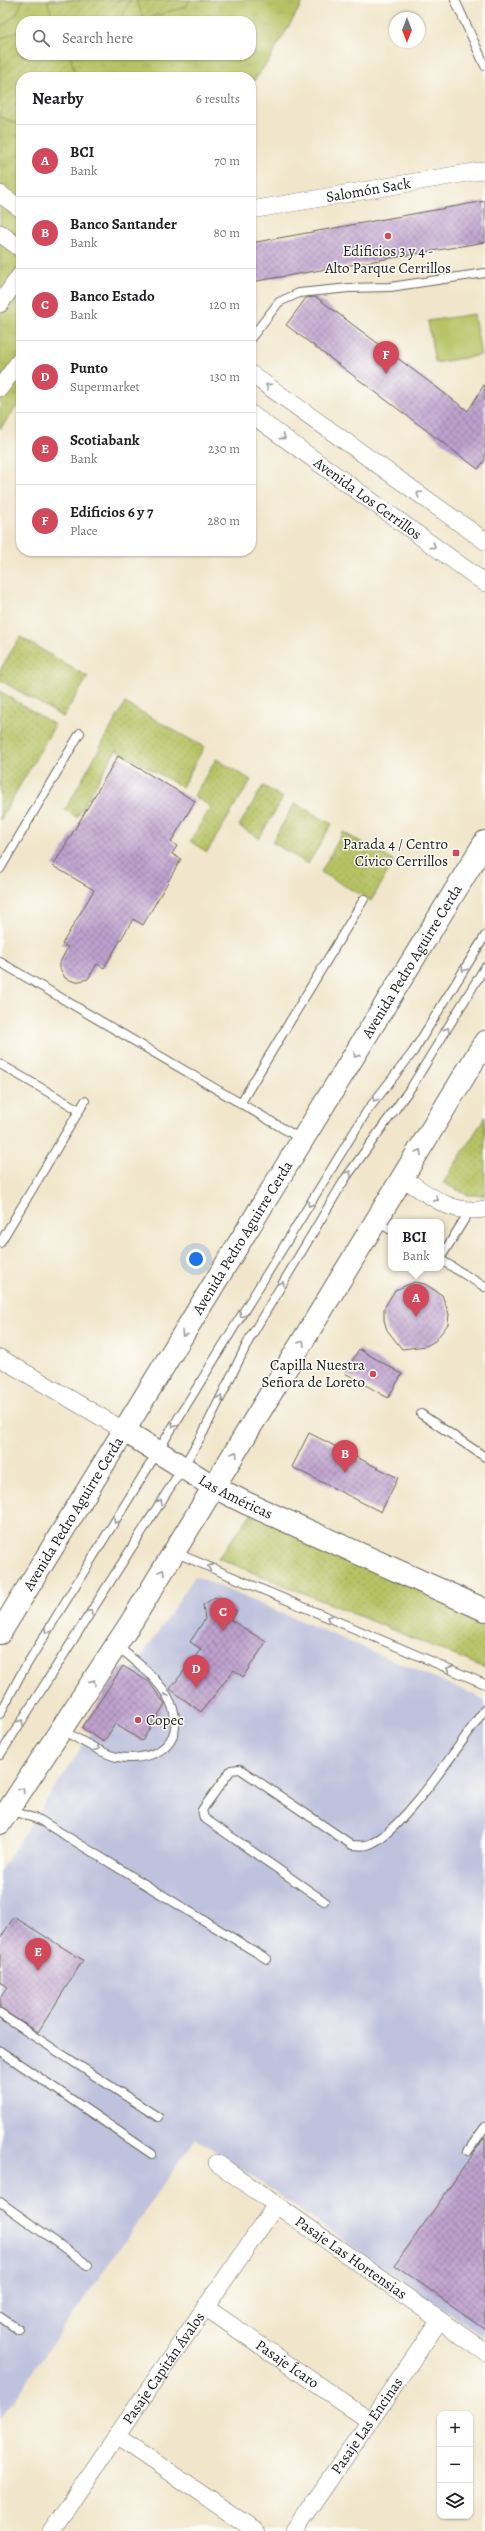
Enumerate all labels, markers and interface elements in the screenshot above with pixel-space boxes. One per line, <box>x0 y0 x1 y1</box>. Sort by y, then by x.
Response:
north arrow <box>389 12 425 48</box>
search box <box>16 16 256 60</box>
icon: search <box>30 27 52 49</box>
text: Search here <box>62 28 133 48</box>
text: Nearby <box>32 87 83 110</box>
text: 6 results <box>196 90 240 107</box>
text: BCI <box>70 142 94 162</box>
text: A <box>41 152 49 169</box>
text: 70 m <box>214 152 240 169</box>
text: Bank <box>70 162 97 179</box>
street label: Salomón Sack <box>324 173 413 207</box>
text: Banco Santander <box>70 214 177 234</box>
text: B <box>41 224 49 241</box>
text: 80 m <box>213 224 240 241</box>
marker: Edificios 3 y 4 - Alto Parque Cerrillos <box>383 231 393 241</box>
text: Bank <box>70 234 97 251</box>
place label: Edificios 3 y 4 - Alto Parque Cerrillos <box>324 241 451 278</box>
text: Banco Estado <box>70 286 155 306</box>
text: C <box>41 296 49 313</box>
text: 120 m <box>209 296 240 313</box>
text: Bank <box>70 306 97 323</box>
pin: F <box>373 341 399 374</box>
text: Punto <box>70 358 108 378</box>
text: D <box>40 368 50 385</box>
text: 130 m <box>210 368 240 385</box>
text: Supermarket <box>70 378 140 395</box>
one-way arrow <box>265 384 272 391</box>
text: Scotiabank <box>70 430 140 450</box>
one-way arrow <box>278 432 285 439</box>
text: E <box>41 440 49 457</box>
text: 230 m <box>208 440 240 457</box>
text: Bank <box>70 450 97 467</box>
street label: Avenida Los Cerrillos <box>309 452 426 544</box>
one-way arrow <box>416 491 423 499</box>
text: Edificios 6 y 7 <box>70 502 153 522</box>
text: F <box>42 512 48 529</box>
text: 280 m <box>207 512 240 529</box>
text: Place <box>70 522 98 539</box>
one-way arrow <box>429 541 436 548</box>
place label: Parada 4 / Centro Cívico Cerrillos <box>343 834 448 871</box>
marker: Parada 4 / Centro Cívico Cerrillos <box>451 848 461 858</box>
street label: Avenida Pedro Aguirre Cerda <box>357 881 467 1043</box>
one-way arrow <box>462 965 469 972</box>
one-way arrow <box>442 1027 449 1034</box>
one-way arrow <box>353 1051 361 1058</box>
one-way arrow <box>373 1095 380 1102</box>
one-way arrow <box>414 1149 421 1156</box>
street label: Avenida Pedro Aguirre Cerda <box>187 1157 297 1319</box>
one-way arrow <box>344 1170 352 1177</box>
one-way arrow <box>431 1195 439 1202</box>
one-way arrow <box>307 1200 315 1207</box>
popup <box>388 1219 444 1271</box>
text: BCI <box>402 1227 426 1247</box>
text: Bank <box>402 1247 430 1264</box>
your location <box>186 1249 206 1269</box>
one-way arrow <box>277 1281 284 1288</box>
pin: A <box>403 1284 429 1317</box>
one-way arrow <box>239 1311 247 1318</box>
one-way arrow <box>182 1330 189 1337</box>
one-way arrow <box>298 1340 305 1347</box>
place label: Capilla Nuestra Señora de Loreto <box>262 1355 365 1392</box>
marker: Capilla Nuestra Señora de Loreto <box>368 1369 378 1379</box>
one-way arrow <box>215 1395 223 1402</box>
one-way arrow <box>171 1421 179 1428</box>
street label: Avenida Pedro Aguirre Cerda <box>18 1433 128 1595</box>
pin: B <box>332 1440 358 1473</box>
one-way arrow <box>230 1451 237 1458</box>
street label: Las Américas <box>195 1470 276 1524</box>
one-way arrow <box>155 1499 162 1506</box>
one-way arrow <box>113 1517 120 1524</box>
one-way arrow <box>206 1564 213 1572</box>
one-way arrow <box>157 1569 165 1576</box>
pin: C <box>210 1598 236 1631</box>
one-way arrow <box>86 1609 93 1616</box>
one-way arrow <box>326 1615 334 1623</box>
one-way arrow <box>45 1627 52 1634</box>
pin: D <box>183 1655 209 1688</box>
one-way arrow <box>446 1665 453 1673</box>
one-way arrow <box>88 1679 96 1686</box>
one-way arrow <box>162 1692 170 1699</box>
place label: Copec <box>146 1710 184 1730</box>
marker: Copec <box>133 1715 143 1725</box>
one-way arrow <box>16 1719 24 1726</box>
one-way arrow <box>93 1743 100 1751</box>
one-way arrow <box>17 1788 24 1795</box>
pin: E <box>25 1938 51 1971</box>
street label: Pasaje Las Hortensias <box>291 2211 411 2304</box>
street label: Pasaje Capitán Ávalos <box>118 2308 209 2428</box>
street label: Pasaje Ícaro <box>252 2335 323 2393</box>
street label: Pasaje Las Encinas <box>326 2373 407 2478</box>
map controls <box>437 2411 473 2519</box>
button: + <box>437 2411 473 2447</box>
button: − <box>437 2447 473 2483</box>
button: layers <box>437 2483 473 2519</box>

